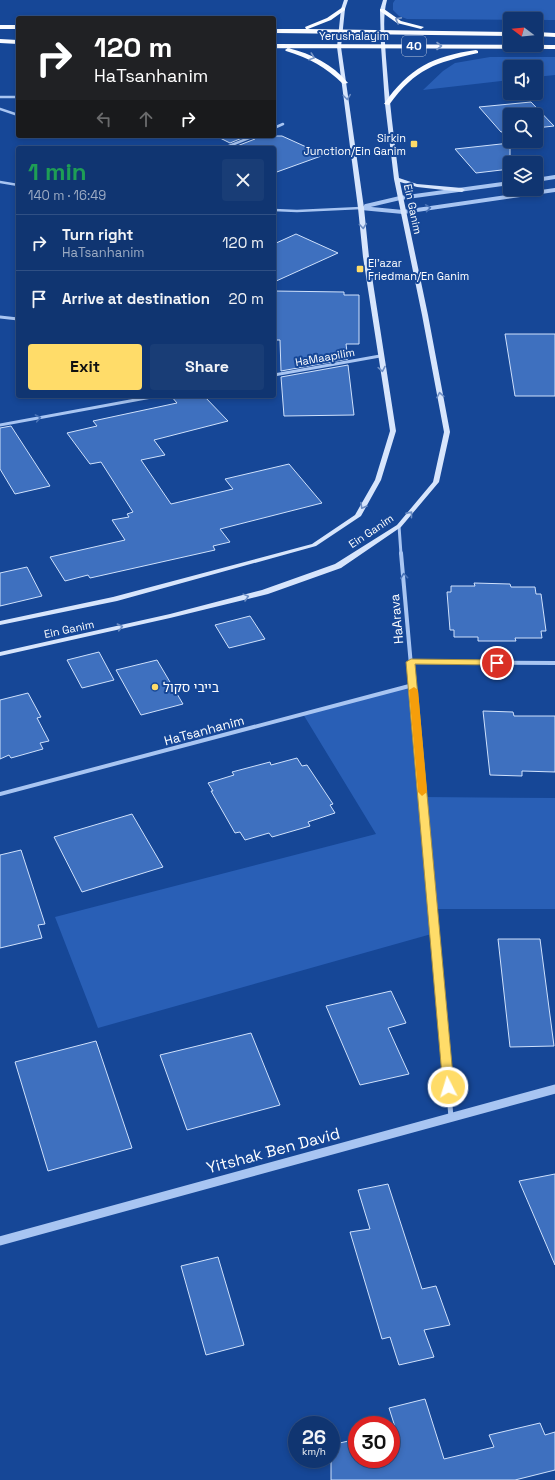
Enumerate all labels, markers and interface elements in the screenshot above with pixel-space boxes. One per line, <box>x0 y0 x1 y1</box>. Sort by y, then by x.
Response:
north arrow <box>503 12 543 52</box>
map controls <box>503 12 543 196</box>
one-way arrow <box>395 17 402 25</box>
text: 120 m <box>94 29 172 65</box>
street label: Yerushalayim <box>319 29 389 43</box>
icon: right <box>28 32 80 84</box>
road number: 40 <box>402 36 426 56</box>
one-way arrow <box>436 42 442 50</box>
one-way arrow <box>308 52 315 61</box>
button: sound <box>503 60 543 100</box>
text: HaTsanhanim <box>94 64 208 87</box>
one-way arrow <box>342 94 351 101</box>
icon: left <box>93 108 115 130</box>
icon: ahead <box>135 108 157 130</box>
icon: right <box>177 108 199 130</box>
button: search <box>503 108 543 148</box>
place label: Sirkin Junction/Ein Ganim <box>304 131 406 158</box>
marker: Sirkin Junction/Ein Ganim <box>409 139 419 149</box>
text: 1 min <box>28 156 87 187</box>
button: layers <box>503 156 543 196</box>
button: close <box>222 159 264 201</box>
street label: Ein Ganim <box>401 183 425 235</box>
text: 140 m · 16:49 <box>28 187 106 204</box>
one-way arrow <box>425 204 431 213</box>
one-way arrow <box>358 223 367 229</box>
text: Turn right <box>62 225 133 244</box>
icon: right <box>28 232 50 254</box>
text: 120 m <box>222 233 264 252</box>
text: HaTsanhanim <box>62 244 145 261</box>
place label: El'azar Friedman/En Ganim <box>368 256 469 283</box>
marker: El'azar Friedman/En Ganim <box>355 264 365 274</box>
icon: arrive <box>28 288 50 310</box>
text: Arrive at destination <box>62 289 210 308</box>
text: 20 m <box>229 289 264 308</box>
button: Exit <box>28 344 142 390</box>
button: Share <box>150 344 264 390</box>
street label: HaMaapilim <box>294 345 356 369</box>
one-way arrow <box>377 366 386 372</box>
one-way arrow <box>436 392 445 398</box>
one-way arrow <box>35 414 41 423</box>
one-way arrow <box>361 502 368 509</box>
street label: Ein Ganim <box>346 511 396 551</box>
one-way arrow <box>405 511 412 518</box>
one-way arrow <box>399 573 408 579</box>
one-way arrow <box>243 593 250 601</box>
street label: HaArava <box>386 593 407 645</box>
street label: Ein Ganim <box>43 617 95 641</box>
one-way arrow <box>117 624 123 632</box>
pin <box>480 646 514 680</box>
icon: arrive <box>486 652 508 674</box>
place label: בייבי סקול <box>163 679 219 696</box>
marker: בייבי סקול <box>150 682 160 692</box>
street label: HaTsanhanim <box>162 712 246 749</box>
position arrow <box>427 1066 469 1108</box>
street label: Yitshak Ben David <box>204 1123 342 1178</box>
speed limit sign: 30 <box>348 1416 400 1468</box>
text: 26 <box>302 1424 326 1450</box>
text: km/h <box>302 1445 326 1458</box>

